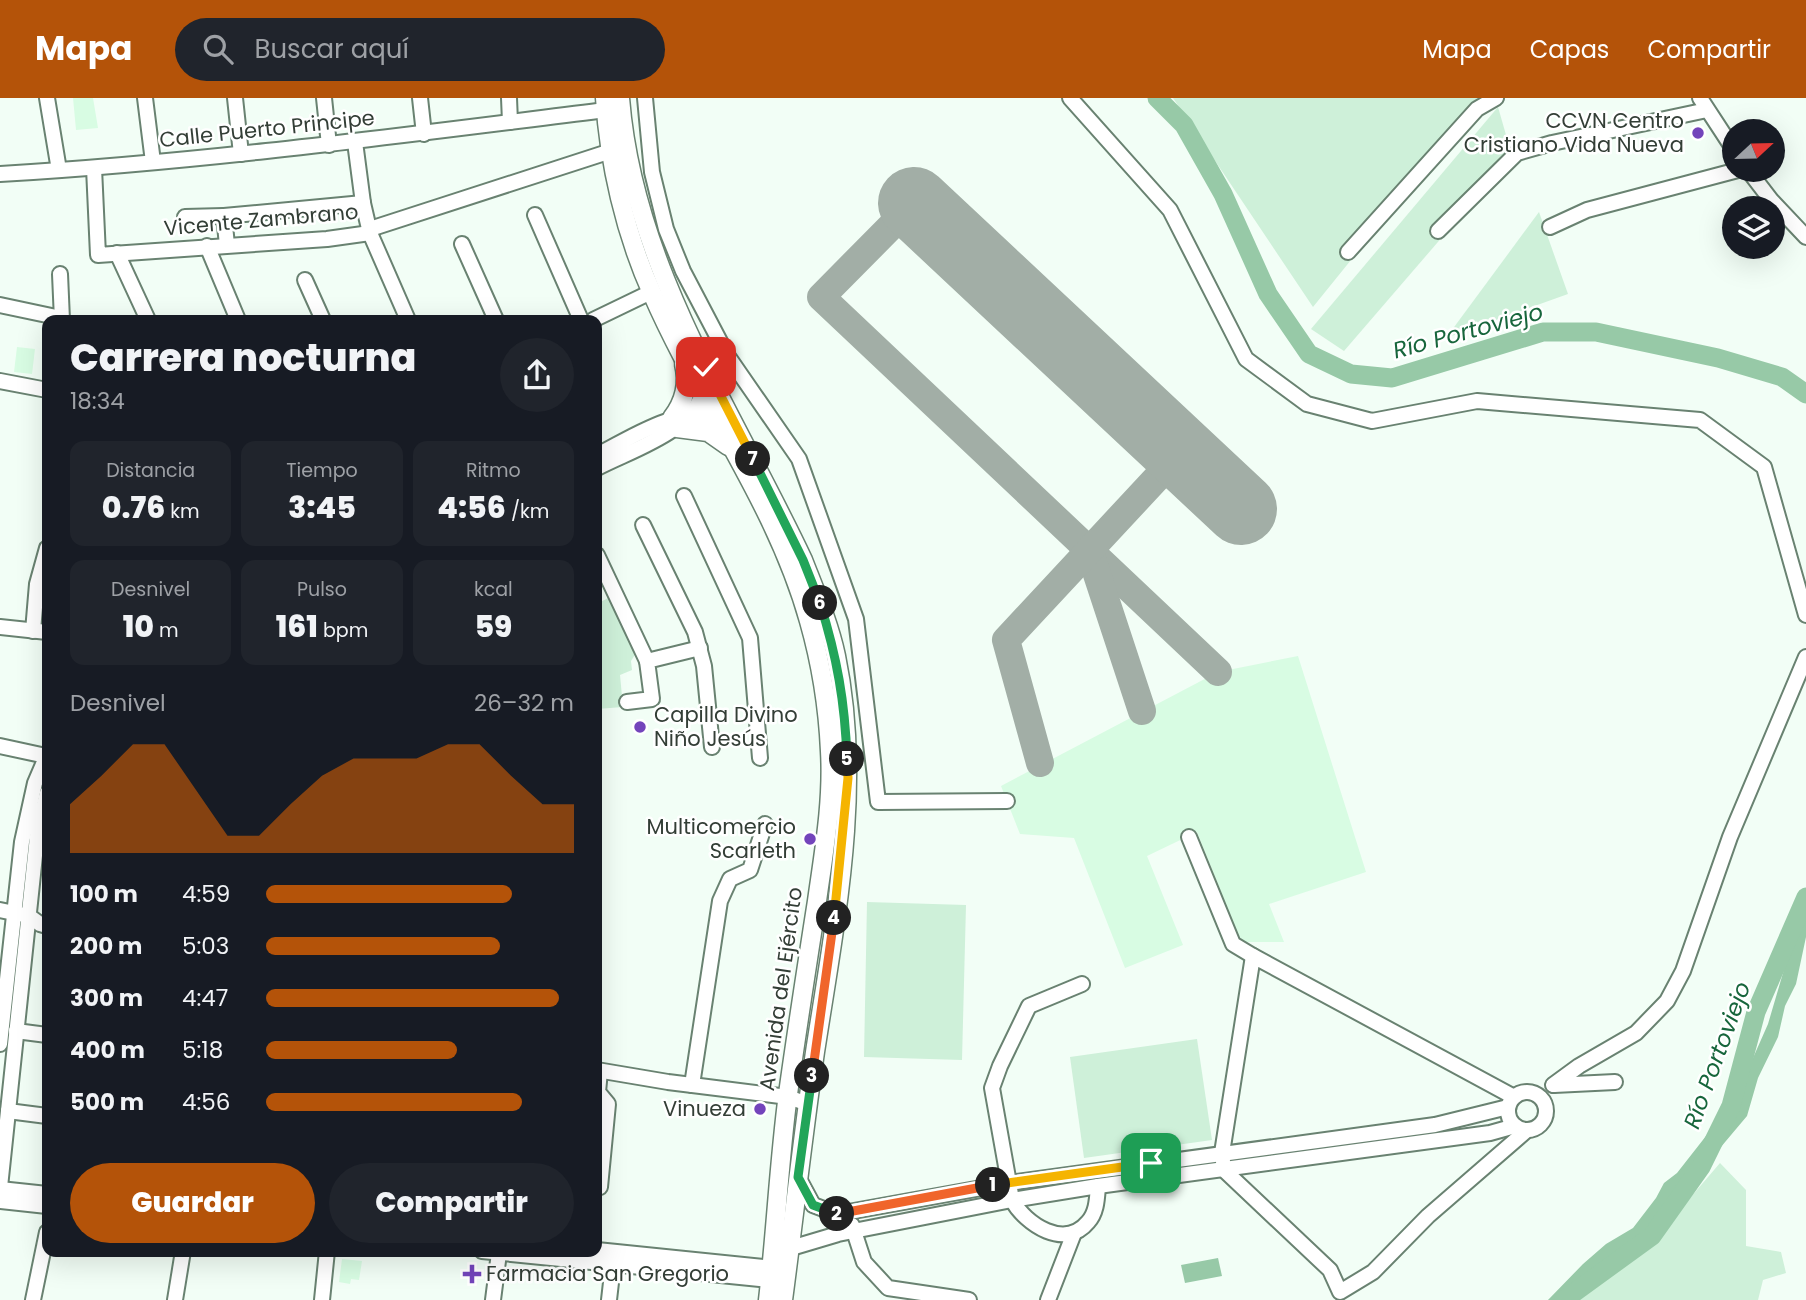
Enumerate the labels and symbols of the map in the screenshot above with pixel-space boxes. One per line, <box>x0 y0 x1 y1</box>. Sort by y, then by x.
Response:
street label: Calle Puerto Principe <box>158 103 376 154</box>
place label: CCVN Centro Cristiano Vida Nueva <box>1464 106 1684 159</box>
north arrow <box>1722 119 1785 182</box>
marker: CCVN Centro Cristiano Vida Nueva <box>1690 125 1706 141</box>
street label: Vicente Zambrano <box>162 197 359 242</box>
water label: Río Portoviejo <box>1389 296 1547 366</box>
pin <box>676 337 736 397</box>
pin: 7 <box>736 442 770 476</box>
pin: 6 <box>802 586 838 620</box>
place label: Capilla Divino Niño Jesús <box>654 700 798 753</box>
marker: Capilla Divino Niño Jesús <box>632 719 648 735</box>
pin: 5 <box>830 742 864 776</box>
place label: Multicomercio Scarleth <box>646 812 796 865</box>
marker: Multicomercio Scarleth <box>802 831 818 847</box>
street label: Avenida del Ejército <box>752 885 809 1093</box>
pin: 4 <box>816 900 852 936</box>
water label: Río Portoviejo <box>1676 977 1758 1133</box>
pin: 3 <box>794 1058 830 1094</box>
place label: Vinueza <box>663 1094 746 1123</box>
marker: Vinueza <box>752 1101 768 1117</box>
pin <box>1121 1133 1181 1193</box>
pin: 1 <box>976 1168 1010 1202</box>
pin: 2 <box>820 1196 854 1232</box>
place label: Farmacia San Gregorio <box>486 1259 729 1288</box>
marker: Farmacia San Gregorio <box>464 1266 480 1282</box>

